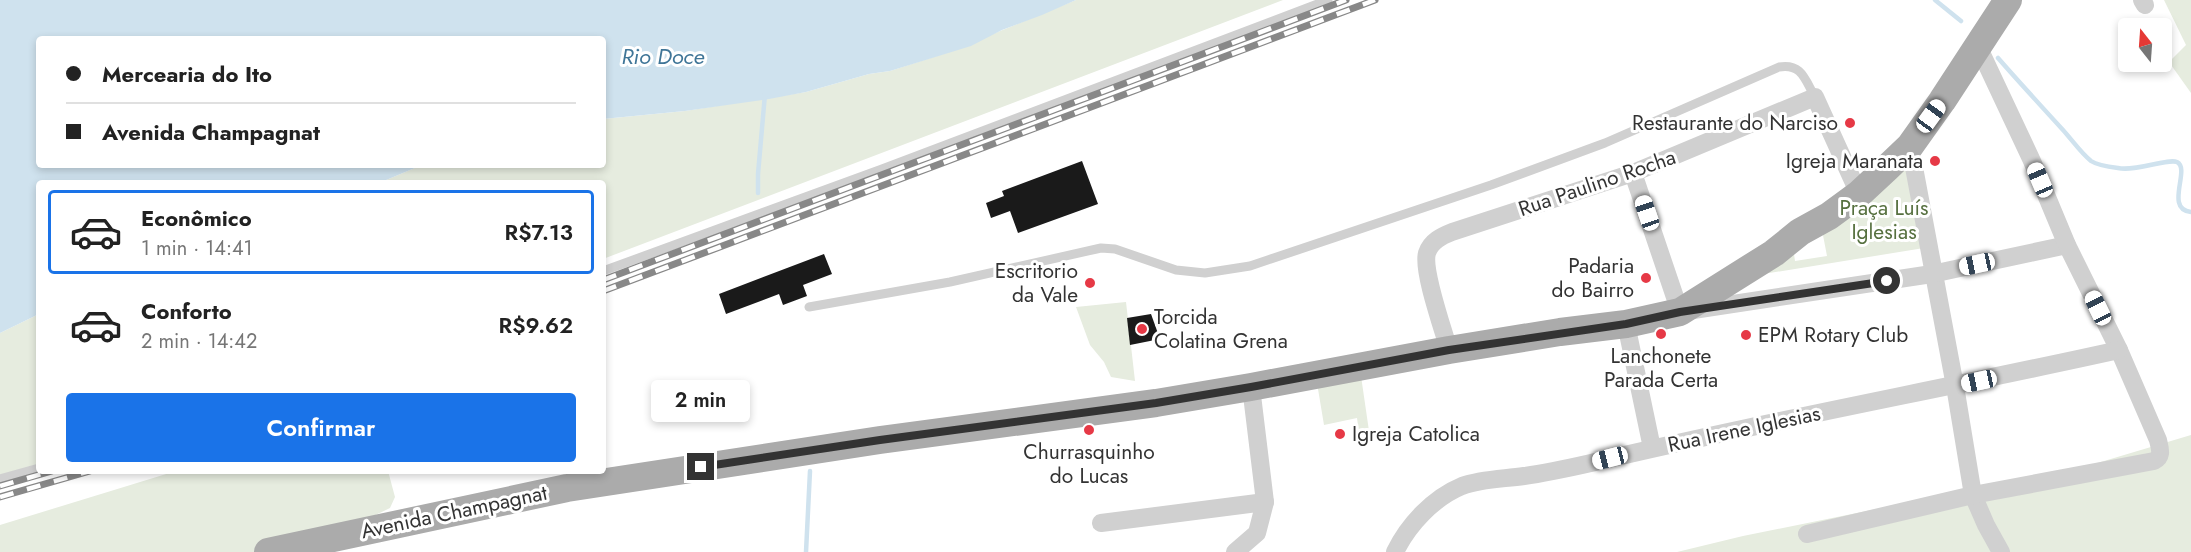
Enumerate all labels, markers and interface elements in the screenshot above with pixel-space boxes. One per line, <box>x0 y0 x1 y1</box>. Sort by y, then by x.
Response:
north arrow <box>2118 18 2172 72</box>
map controls <box>2118 18 2172 72</box>
water label: Rio Doce <box>621 40 705 72</box>
text: Mercearia do Ito <box>102 58 272 90</box>
car <box>1913 96 1949 136</box>
place label: Restaurante do Narciso <box>1632 108 1838 138</box>
text: Avenida Champagnat <box>102 116 320 148</box>
marker: Restaurante do Narciso <box>1843 116 1857 130</box>
street label: Rua Paulino Rocha <box>1514 142 1680 224</box>
place label: Igreja Maranata <box>1786 146 1923 176</box>
marker: Igreja Maranata <box>1928 154 1942 168</box>
car <box>2025 160 2055 200</box>
car <box>1633 193 1661 233</box>
park label: Praça Luís Iglesias <box>1840 193 1928 247</box>
text: Econômico <box>141 202 252 234</box>
icon: car <box>69 205 123 259</box>
text: R$7.13 <box>505 216 573 248</box>
text: 1 min · 14:41 <box>141 234 253 263</box>
place label: Padaria do Bairro <box>1551 251 1634 305</box>
car <box>1958 251 1996 277</box>
place label: Escritorio da Vale <box>995 256 1078 310</box>
route start <box>1873 267 1900 294</box>
marker: Padaria do Bairro <box>1639 271 1653 285</box>
marker: Escritorio da Vale <box>1083 276 1097 290</box>
car <box>2082 288 2114 328</box>
text: Conforto <box>141 295 232 327</box>
icon: car <box>69 298 123 352</box>
place label: Torcida Colatina Grena <box>1154 302 1288 356</box>
text: R$9.62 <box>499 309 573 341</box>
place label: EPM Rotary Club <box>1758 320 1908 350</box>
marker: Torcida Colatina Grena <box>1135 322 1149 336</box>
text: 2 min · 14:42 <box>141 327 257 356</box>
marker: Lanchonete Parada Certa <box>1654 327 1668 341</box>
marker: EPM Rotary Club <box>1739 328 1753 342</box>
place label: Lanchonete Parada Certa <box>1604 341 1718 395</box>
car <box>1960 368 1998 394</box>
callout: 2 min <box>652 380 750 422</box>
text: 2 min <box>675 386 726 415</box>
button: Confirmar <box>66 393 576 462</box>
street label: Rua Irene Iglesias <box>1665 398 1823 460</box>
place label: Igreja Catolica <box>1352 419 1480 449</box>
marker: Churrasquinho do Lucas <box>1082 423 1096 437</box>
marker: Igreja Catolica <box>1333 427 1347 441</box>
place label: Churrasquinho do Lucas <box>1023 437 1155 491</box>
car <box>1590 445 1630 471</box>
route end <box>687 453 714 480</box>
street label: Avenida Champagnat <box>358 478 550 546</box>

